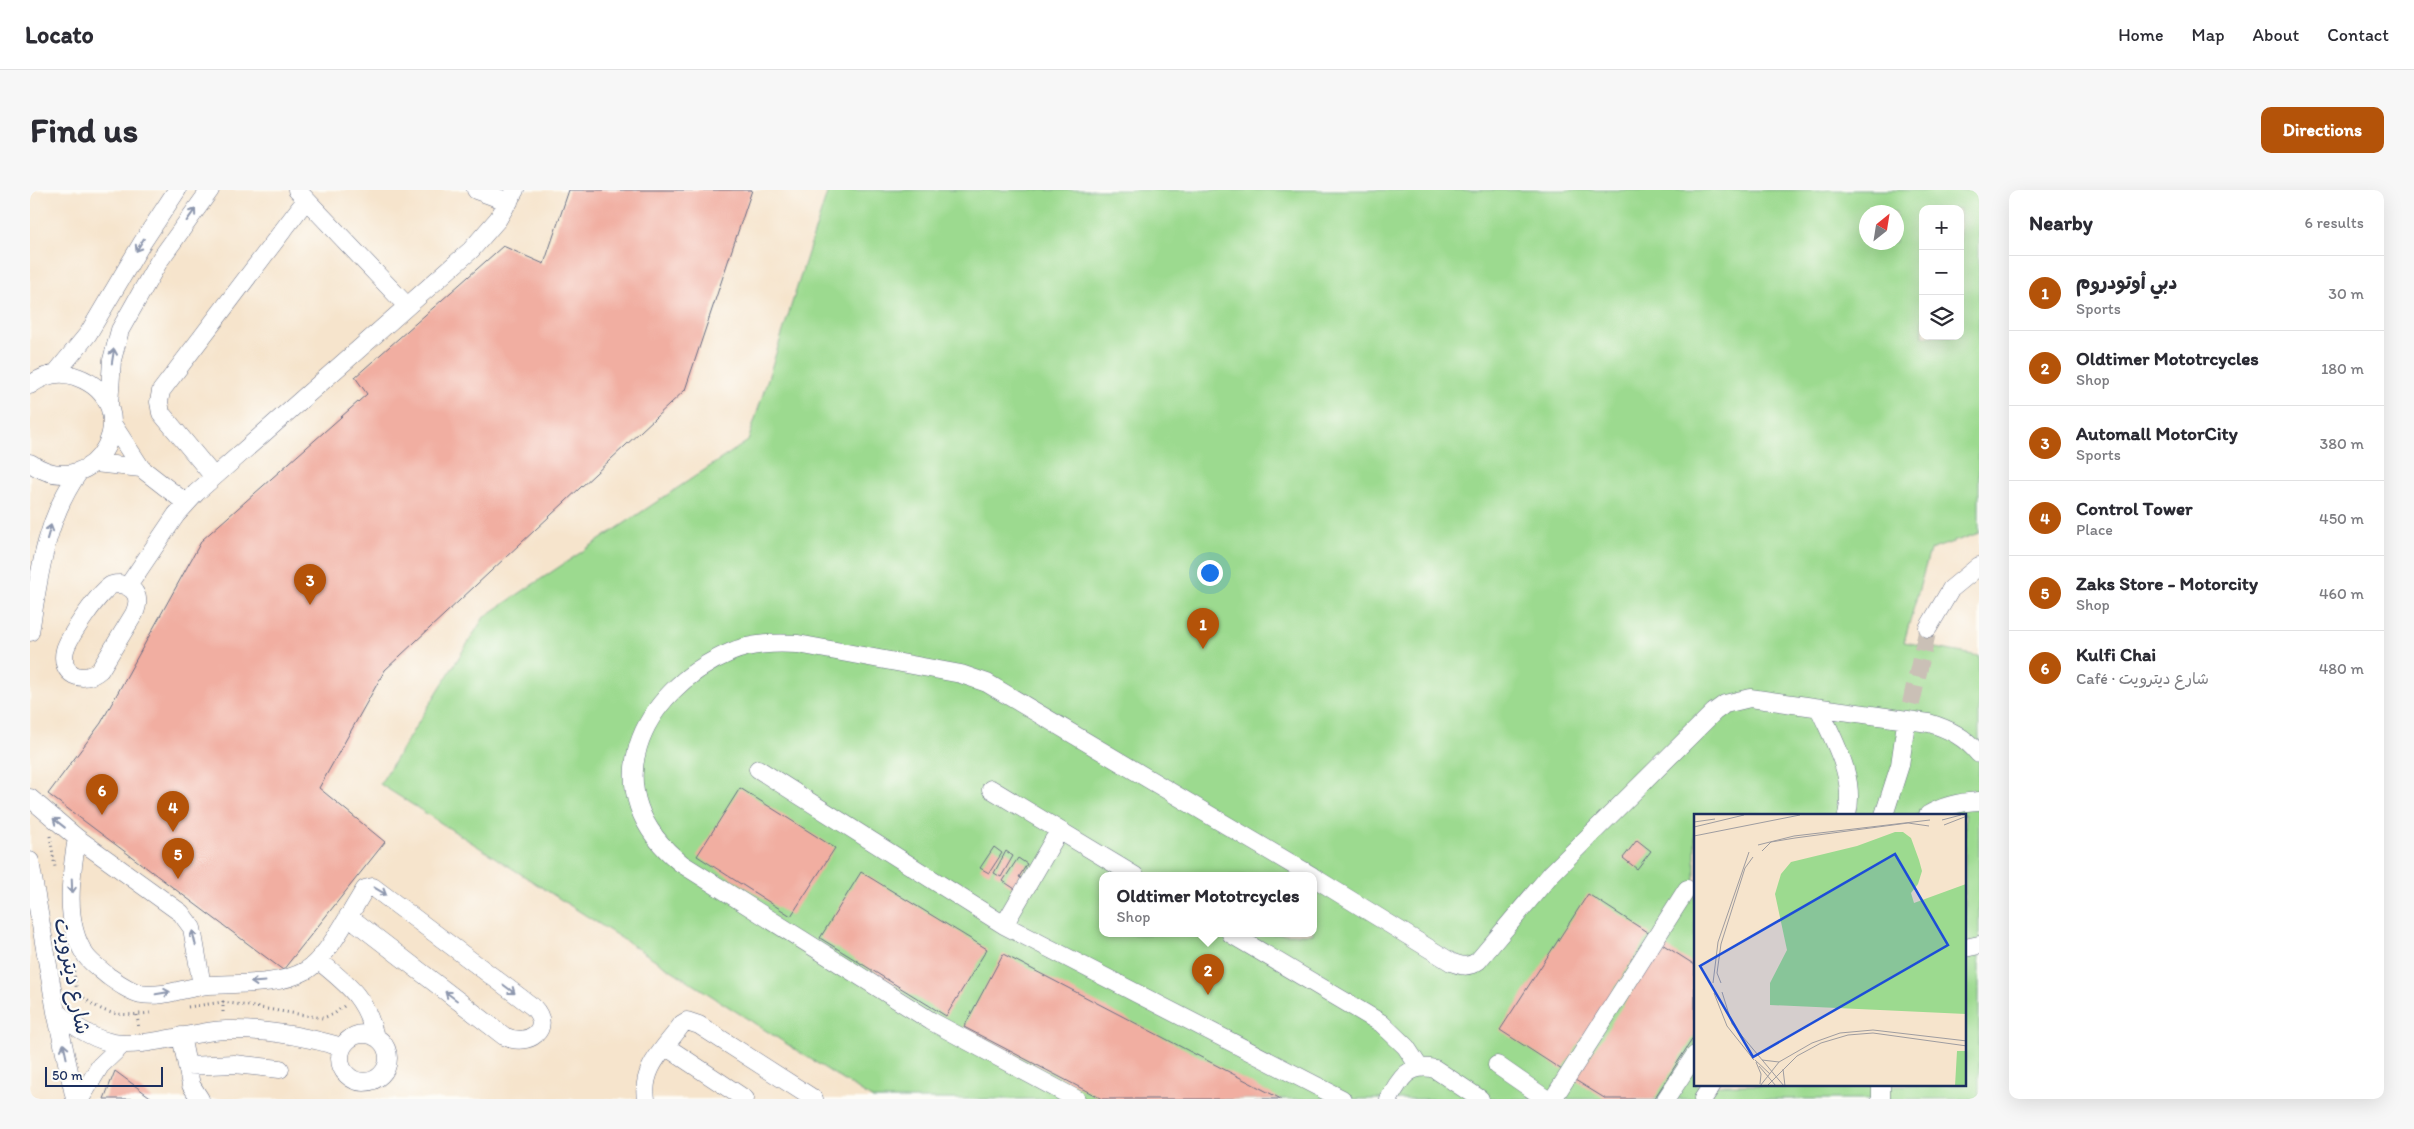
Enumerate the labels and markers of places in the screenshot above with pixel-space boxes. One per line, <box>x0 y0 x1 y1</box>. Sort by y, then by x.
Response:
pin: 3 <box>294 564 326 605</box>
pin: 1 <box>1187 608 1219 649</box>
pin: 6 <box>86 774 118 815</box>
pin: 4 <box>157 791 189 832</box>
pin: 5 <box>162 838 194 879</box>
pin: 2 <box>1192 954 1224 995</box>

